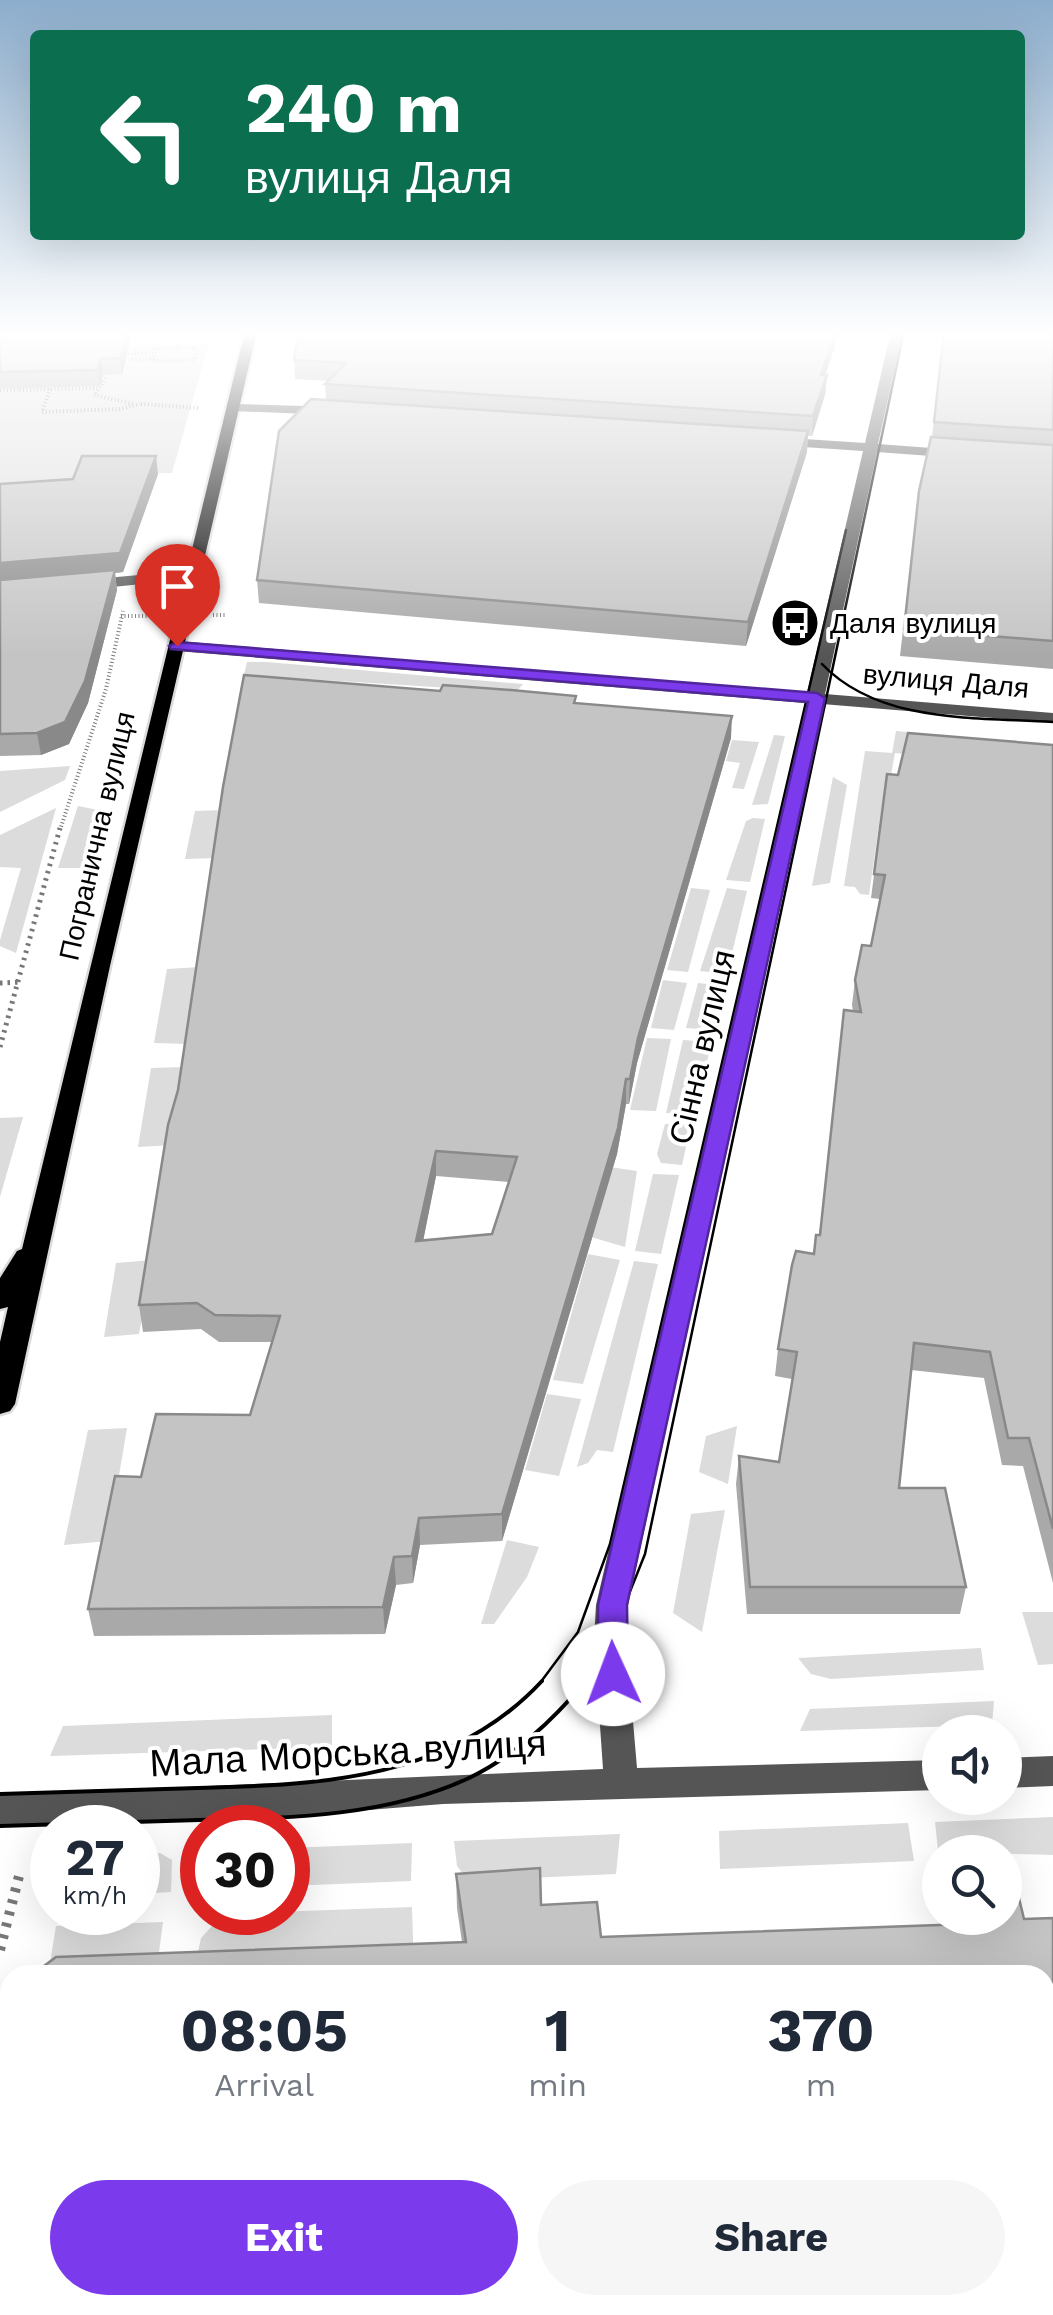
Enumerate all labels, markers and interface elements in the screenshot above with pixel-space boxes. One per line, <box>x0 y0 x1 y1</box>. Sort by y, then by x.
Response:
text: 240 m <box>245 67 462 149</box>
icon: left <box>80 70 210 200</box>
text: вулиця Даля <box>245 151 512 204</box>
pin <box>135 544 220 647</box>
icon: arrive <box>150 559 205 614</box>
bus stop icon: Даля вулиця <box>769 597 821 649</box>
place label: Даля вулиця <box>830 607 996 640</box>
street label: вулиця Даля <box>862 657 1030 705</box>
street label: Погранична вулиця <box>52 708 142 964</box>
street label: Сінна вулиця <box>661 946 743 1148</box>
position arrow <box>561 1622 665 1726</box>
map controls <box>922 1715 1022 1935</box>
button: sound <box>922 1715 1022 1815</box>
street label: Мала Морська вулиця <box>148 1721 548 1785</box>
speed limit sign: 30 <box>180 1805 310 1935</box>
text: 27 <box>65 1828 125 1887</box>
button: search <box>922 1835 1022 1935</box>
text: km/h <box>63 1881 127 1910</box>
text: 08:05 <box>180 1995 348 2066</box>
text: 1 <box>545 1995 571 2066</box>
text: 370 <box>767 1995 875 2066</box>
text: Arrival <box>214 2066 314 2104</box>
text: min <box>528 2066 587 2104</box>
text: m <box>806 2066 836 2104</box>
button: Exit <box>50 2180 518 2295</box>
button: Share <box>538 2180 1005 2295</box>

